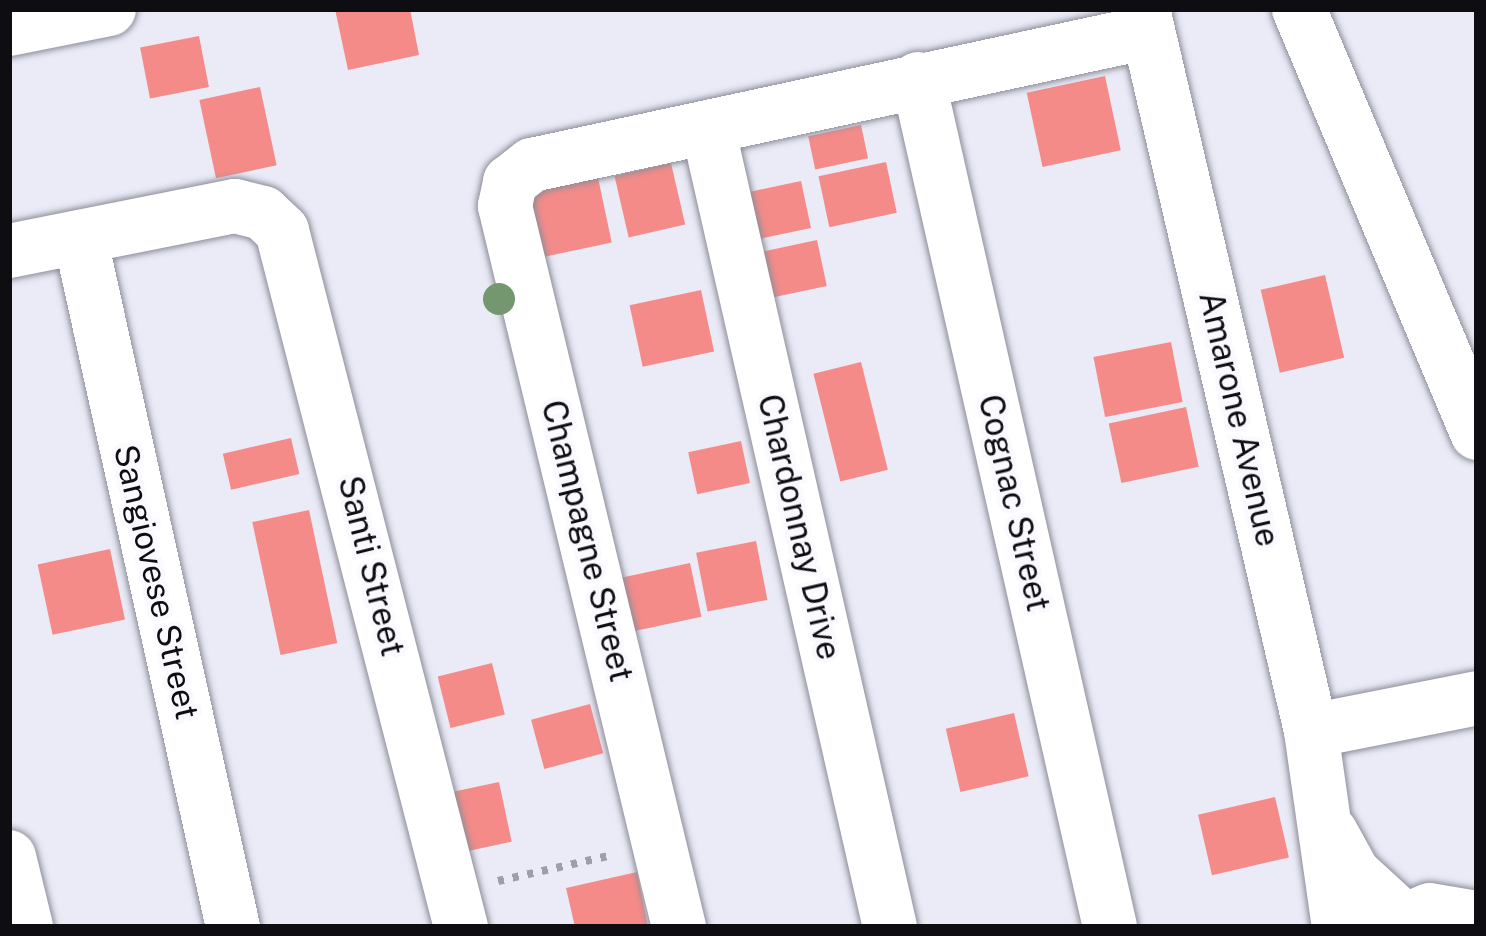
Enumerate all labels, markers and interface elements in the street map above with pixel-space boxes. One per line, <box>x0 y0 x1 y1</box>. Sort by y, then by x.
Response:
street label: Amarone Avenue <box>1190 288 1288 550</box>
street label: Chardonnay Drive <box>749 390 849 664</box>
street label: Cognac Street <box>970 391 1058 615</box>
street label: Champagne Street <box>533 396 641 686</box>
street label: Sangiovese Street <box>105 441 207 723</box>
street label: Santi Street <box>330 472 412 660</box>

